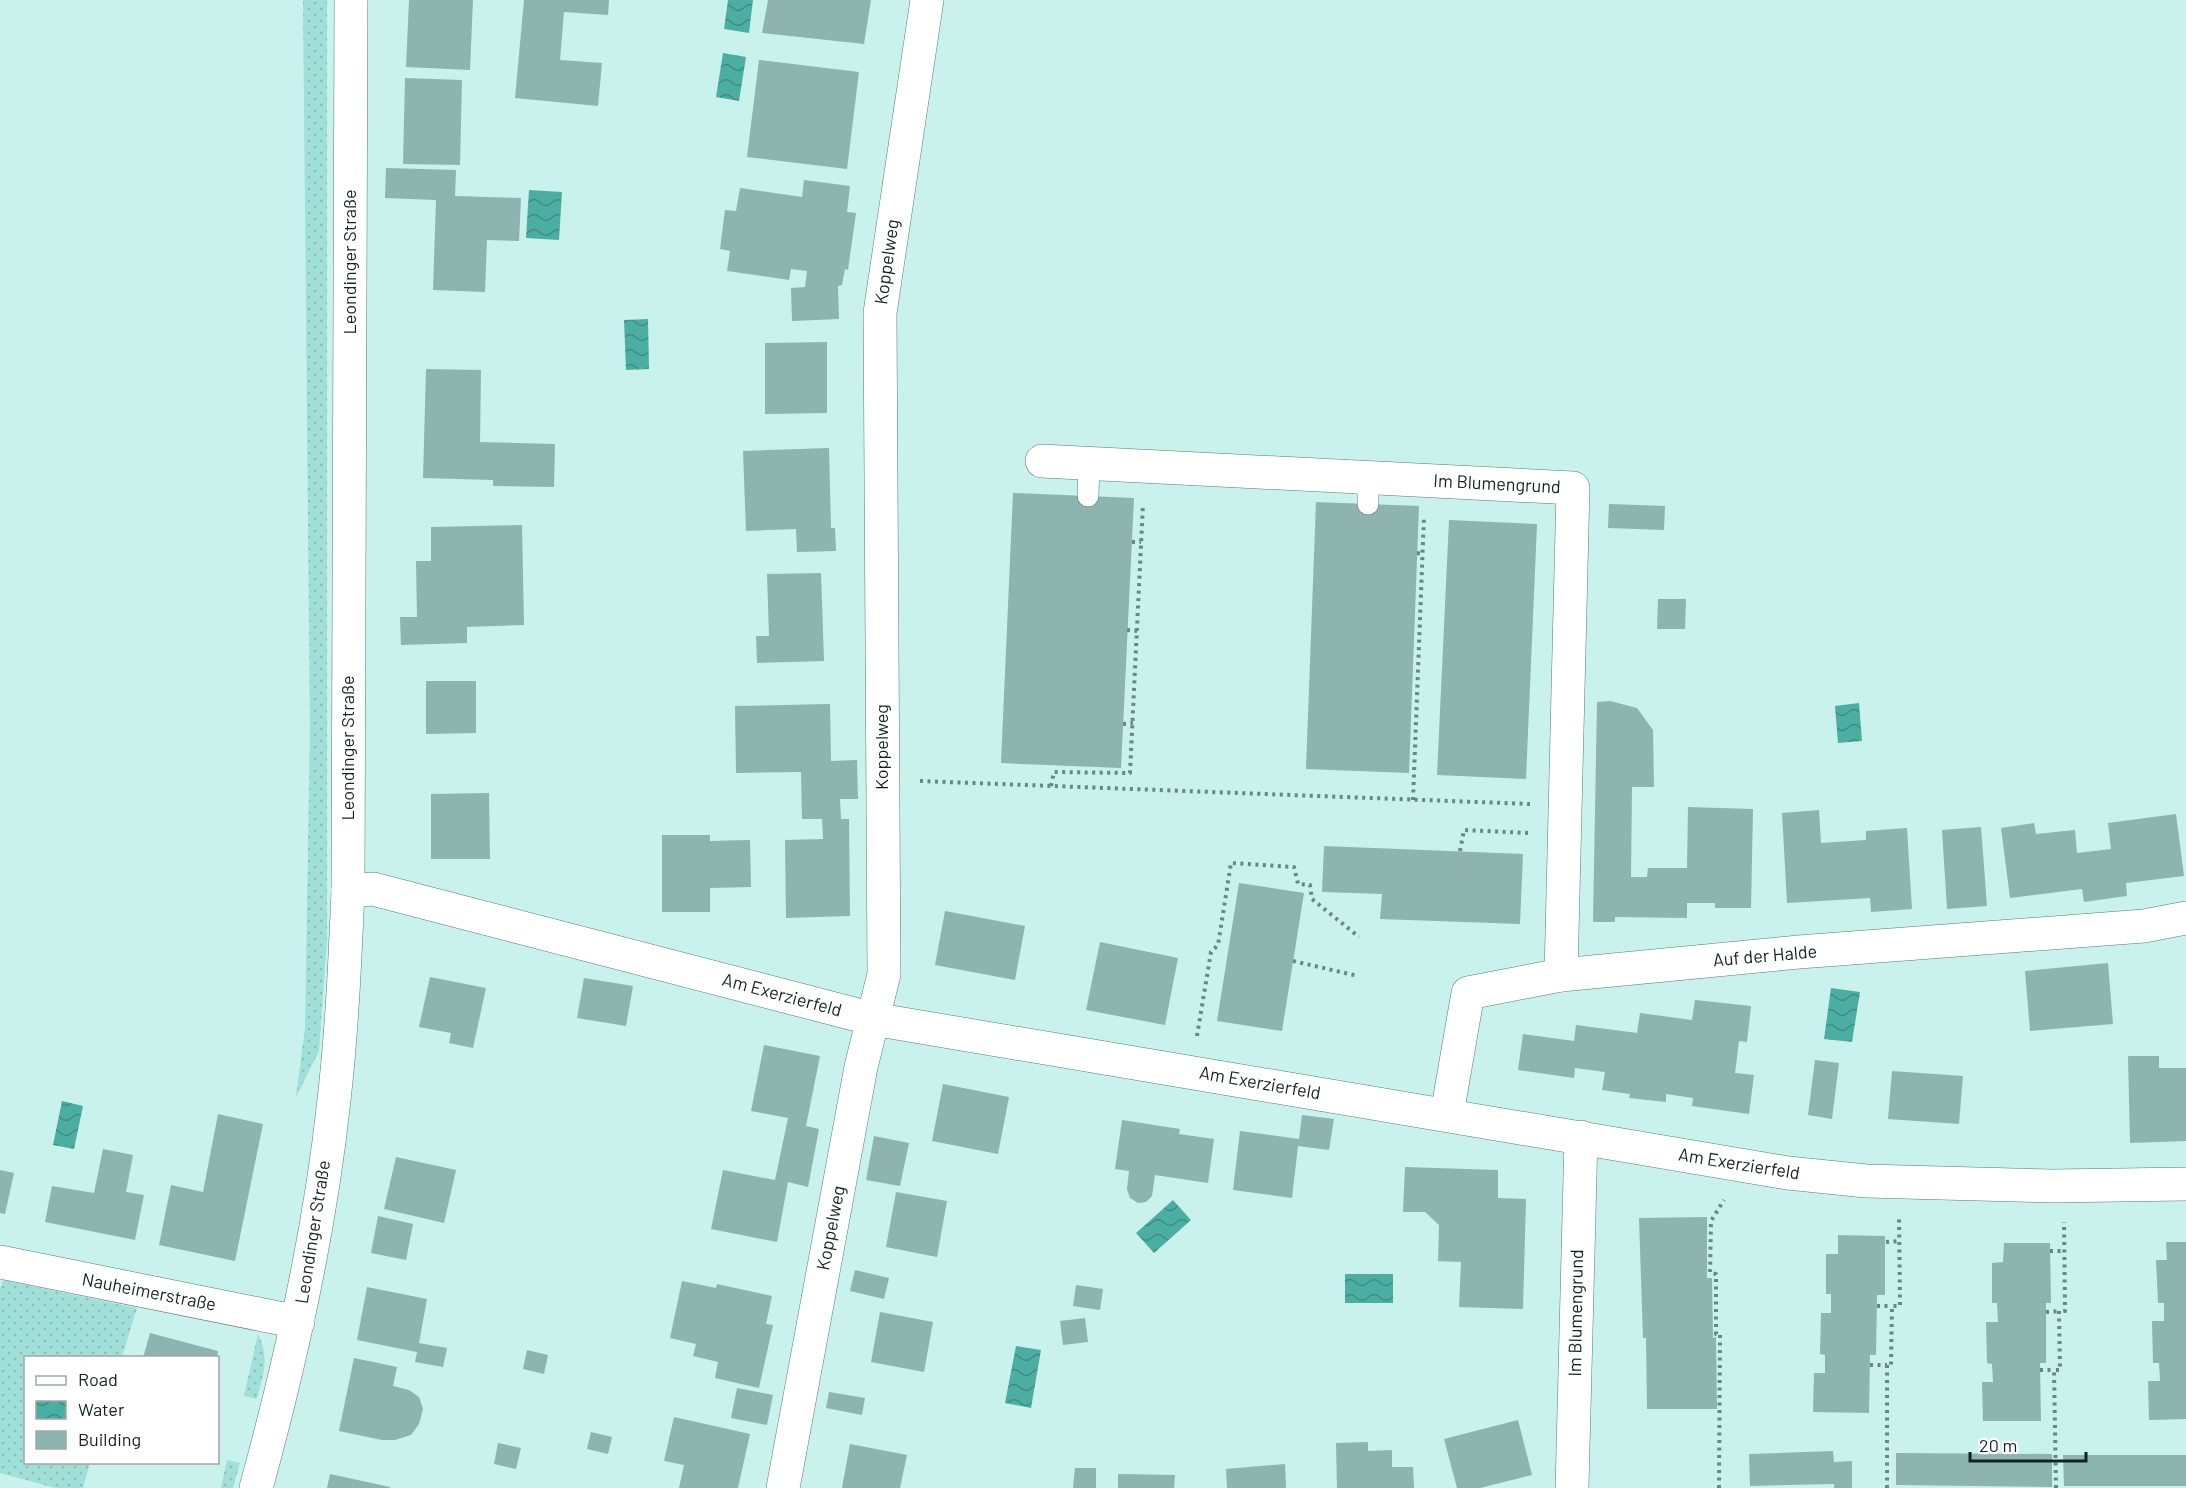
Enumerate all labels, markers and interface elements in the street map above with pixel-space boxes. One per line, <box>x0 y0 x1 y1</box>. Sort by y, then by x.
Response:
street label: Leondinger Straße <box>338 189 360 335</box>
street label: Koppelweg <box>869 218 903 306</box>
street label: Im Blumengrund <box>1433 469 1561 497</box>
street label: Leondinger Straße <box>336 675 358 821</box>
street label: Koppelweg <box>870 704 892 790</box>
street label: Auf der Halde <box>1712 939 1818 971</box>
street label: Am Exerzierfeld <box>720 968 844 1021</box>
street label: Am Exerzierfeld <box>1198 1061 1323 1104</box>
street label: Am Exerzierfeld <box>1677 1143 1802 1183</box>
street label: Leondinger Straße <box>290 1158 334 1305</box>
street label: Koppelweg <box>811 1184 849 1272</box>
street label: Im Blumengrund <box>1563 1249 1587 1377</box>
street label: Nauheimerstraße <box>80 1267 218 1315</box>
legend <box>24 1356 219 1464</box>
text: Road <box>78 1368 118 1390</box>
text: Water <box>78 1398 125 1420</box>
scale bar <box>1970 1425 2086 1463</box>
text: Building <box>78 1428 141 1450</box>
text: 20 m <box>1979 1434 2017 1456</box>

